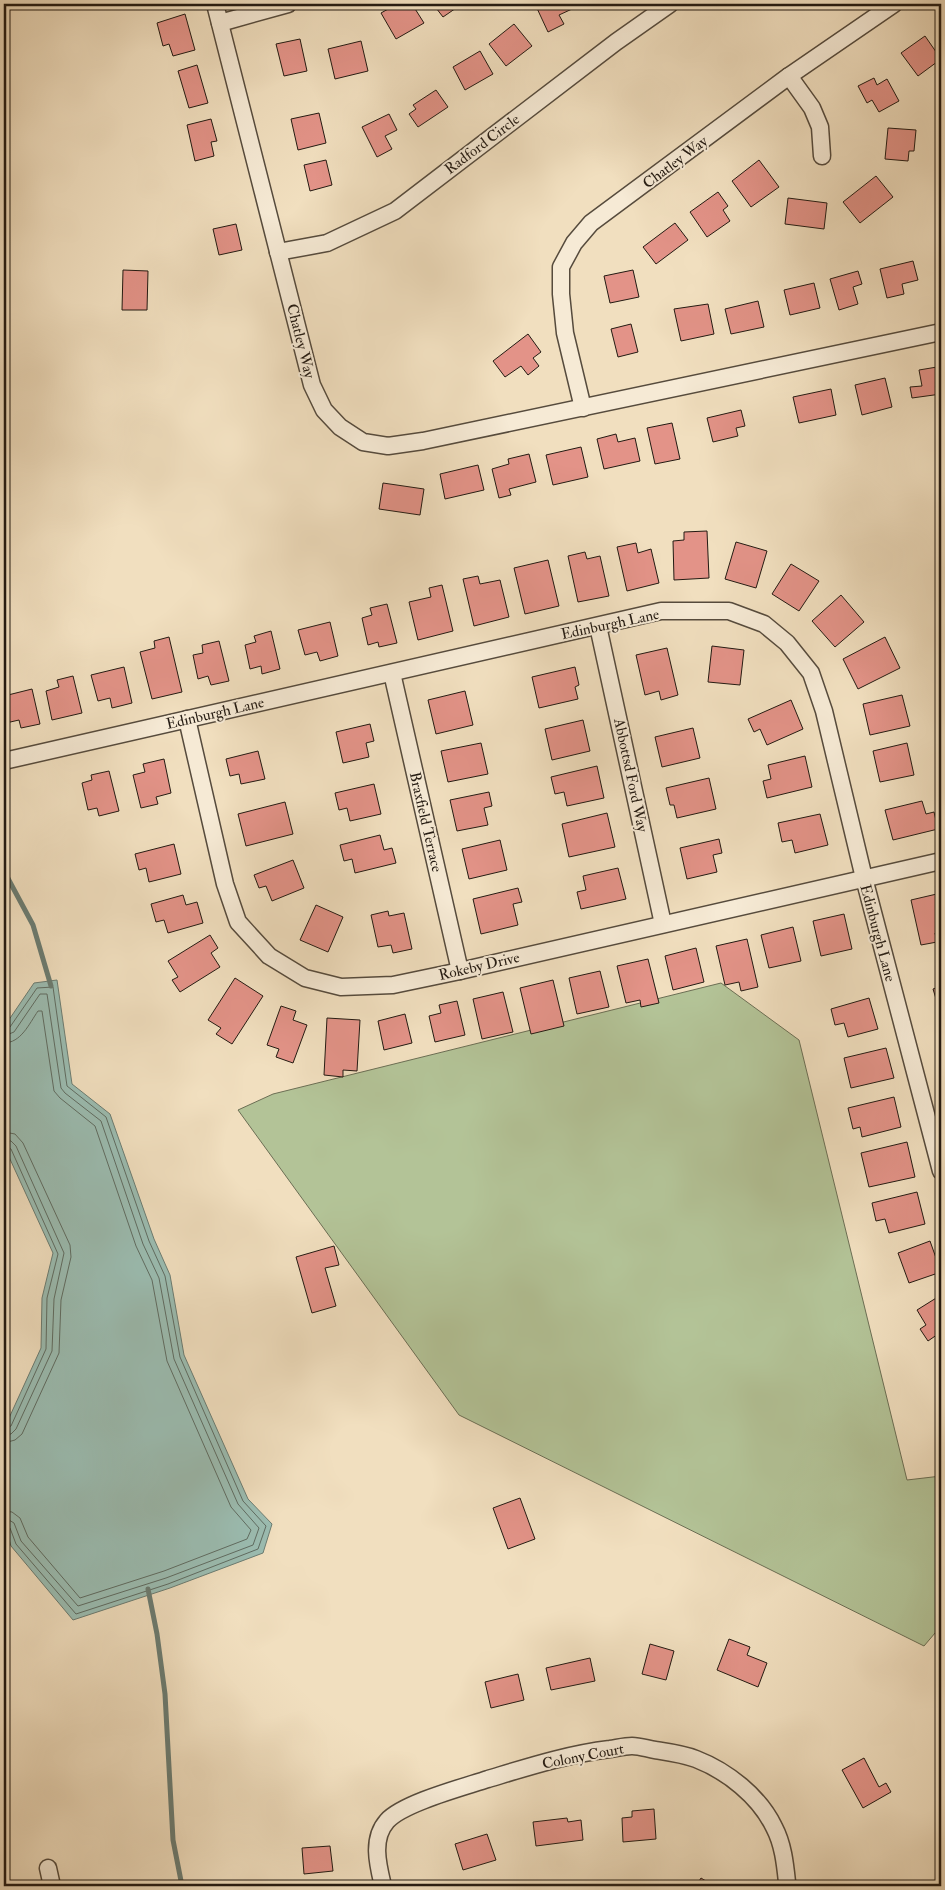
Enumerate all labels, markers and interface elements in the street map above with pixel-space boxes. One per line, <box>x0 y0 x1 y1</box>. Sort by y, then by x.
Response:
street label: Radford Circle <box>441 110 523 179</box>
street label: Chatley Way <box>639 132 712 193</box>
street label: Chatley Way <box>282 302 319 381</box>
street label: Edinburgh Lane <box>559 605 661 644</box>
street label: Edinburgh Lane <box>164 693 266 734</box>
street label: Abbottsd Ford Way <box>609 716 652 834</box>
street label: Braxfield Terrace <box>405 770 446 874</box>
street label: Edinburgh Lane <box>855 882 900 984</box>
street label: Rokeby Drive <box>437 948 521 985</box>
street label: Colony Court <box>541 1739 626 1774</box>

